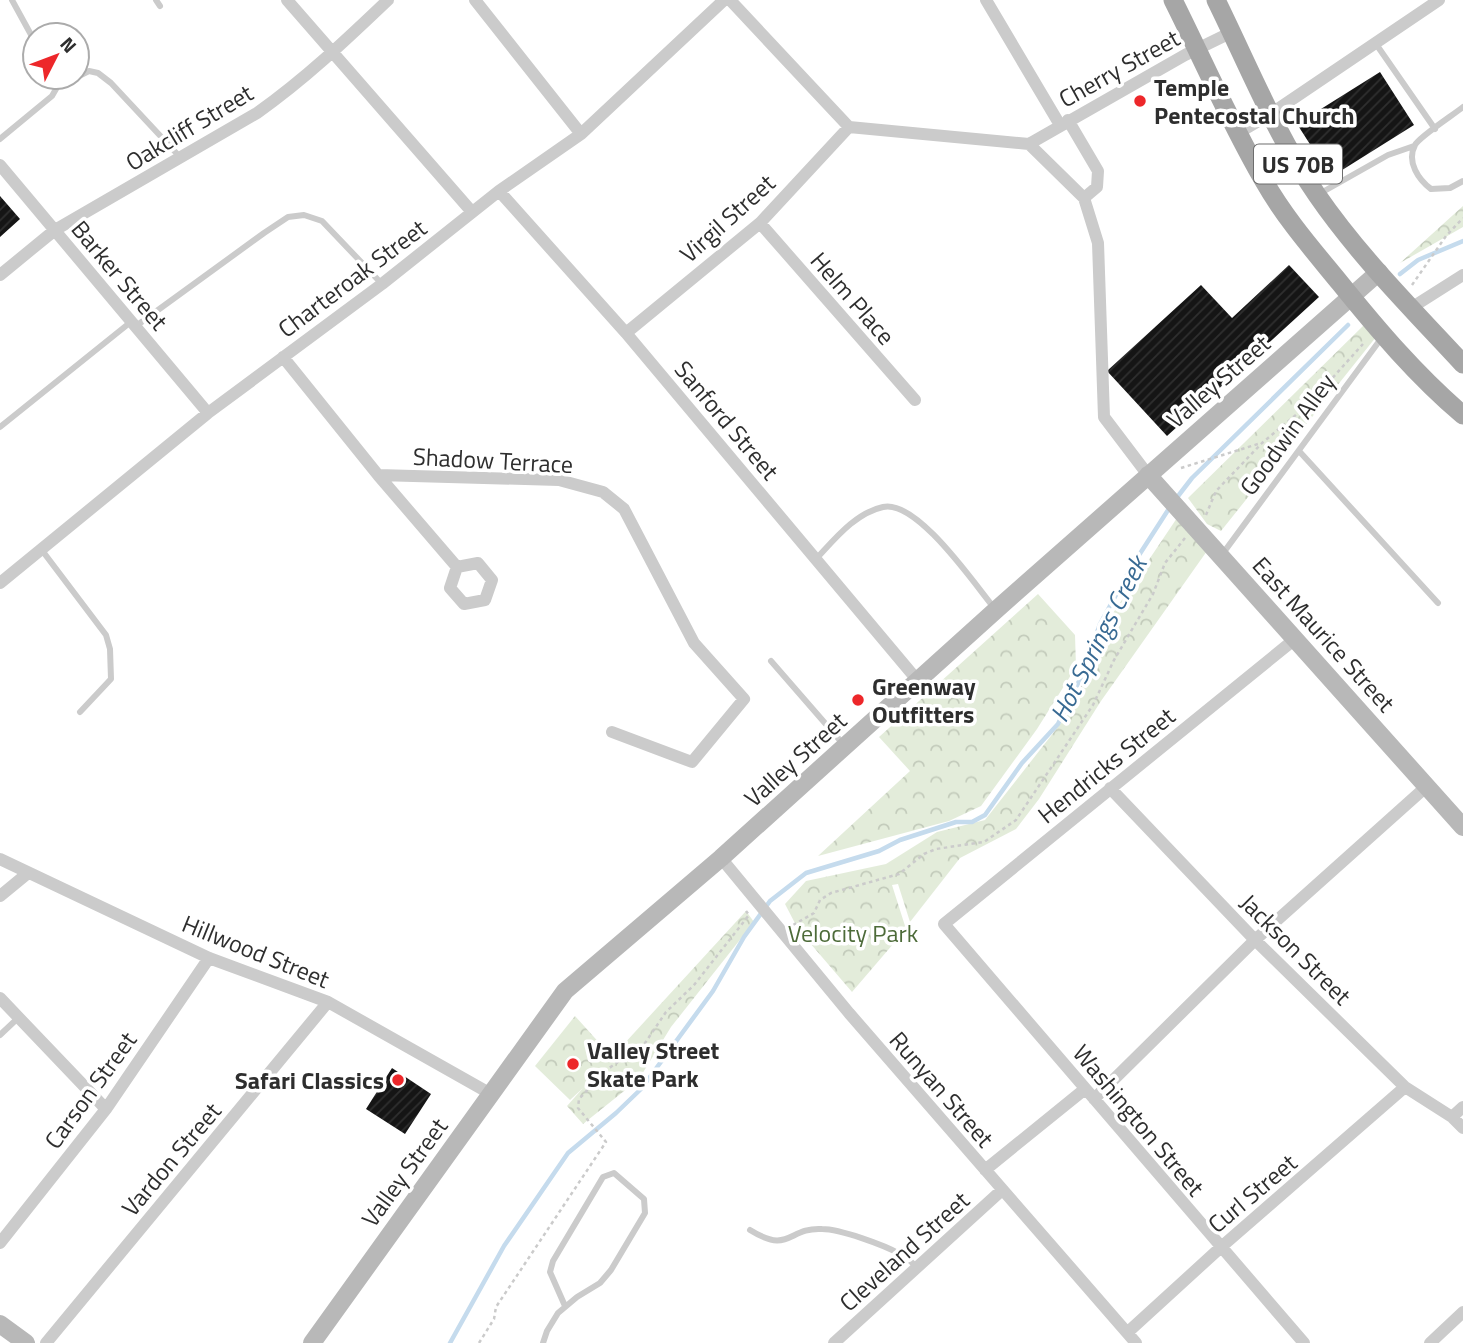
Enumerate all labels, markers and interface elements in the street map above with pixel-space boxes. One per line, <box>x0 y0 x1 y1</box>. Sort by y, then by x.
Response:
street label: Cherry Street <box>1052 20 1187 116</box>
north arrow <box>21 21 91 91</box>
text: N <box>54 30 84 59</box>
place label: Temple Pentecostal Church <box>1154 69 1355 133</box>
street label: Oakcliff Street <box>118 74 260 179</box>
marker: Temple Pentecostal Church <box>1132 93 1148 109</box>
road number: US 70B <box>1254 144 1342 183</box>
street label: Virgil Street <box>671 165 783 271</box>
street label: Charteroak Street <box>270 210 434 346</box>
street label: Barker Street <box>63 212 177 338</box>
street label: Helm Place <box>802 243 904 353</box>
street label: Valley Street <box>1158 325 1278 436</box>
street label: Sanford Street <box>666 352 788 488</box>
street label: Goodwin Alley <box>1230 365 1344 503</box>
street label: Shadow Terrace <box>412 438 574 482</box>
water label: Hot Springs Creek <box>1040 547 1158 728</box>
street label: East Maurice Street <box>1244 548 1404 720</box>
place label: Greenway Outfitters <box>872 668 976 732</box>
marker: Greenway Outfitters <box>850 692 866 708</box>
street label: Hendricks Street <box>1030 698 1183 832</box>
street label: Valley Street <box>736 703 855 815</box>
street label: Jackson Street <box>1232 885 1360 1013</box>
street label: Hillwood Street <box>177 905 336 997</box>
park label: Velocity Park <box>788 915 919 951</box>
street label: Carson Street <box>35 1023 145 1156</box>
street label: Runyan Street <box>881 1023 1003 1155</box>
place label: Valley Street Skate Park <box>587 1032 720 1096</box>
street label: Washington Street <box>1065 1036 1214 1204</box>
marker: Valley Street Skate Park <box>565 1056 581 1072</box>
place label: Safari Classics <box>235 1062 384 1098</box>
marker: Safari Classics <box>390 1072 406 1088</box>
street label: Vardon Street <box>113 1094 230 1224</box>
street label: Valley Street <box>352 1110 456 1234</box>
street label: Curl Street <box>1200 1145 1305 1241</box>
street label: Cleveland Street <box>831 1182 978 1319</box>

